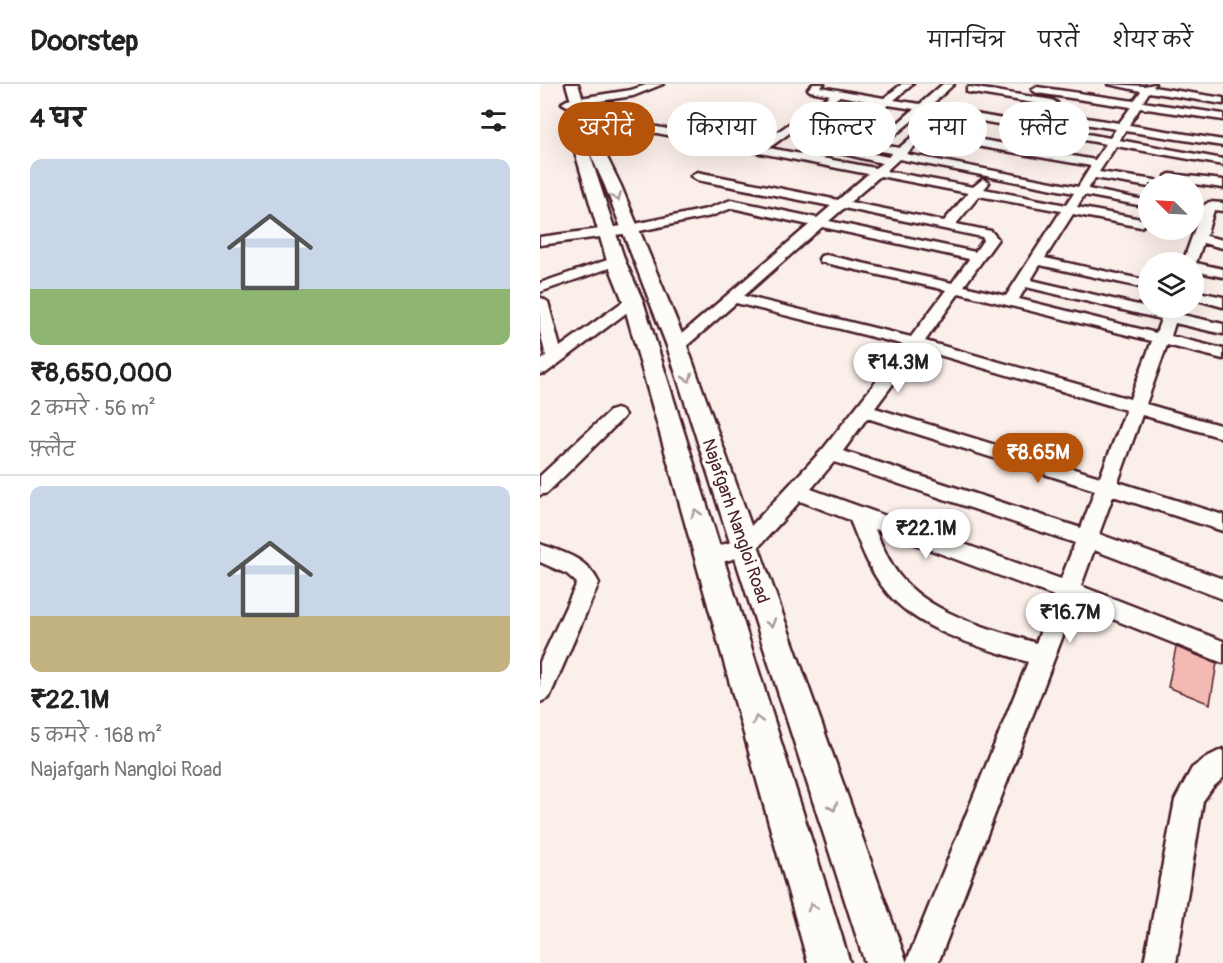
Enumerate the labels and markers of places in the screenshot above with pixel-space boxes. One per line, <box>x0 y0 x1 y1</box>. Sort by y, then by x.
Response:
pin: ₹14.3M <box>849 343 947 394</box>
pin: ₹8.65M <box>989 433 1087 484</box>
pin: ₹22.1M <box>877 509 975 560</box>
pin: ₹16.7M <box>1021 593 1119 644</box>

